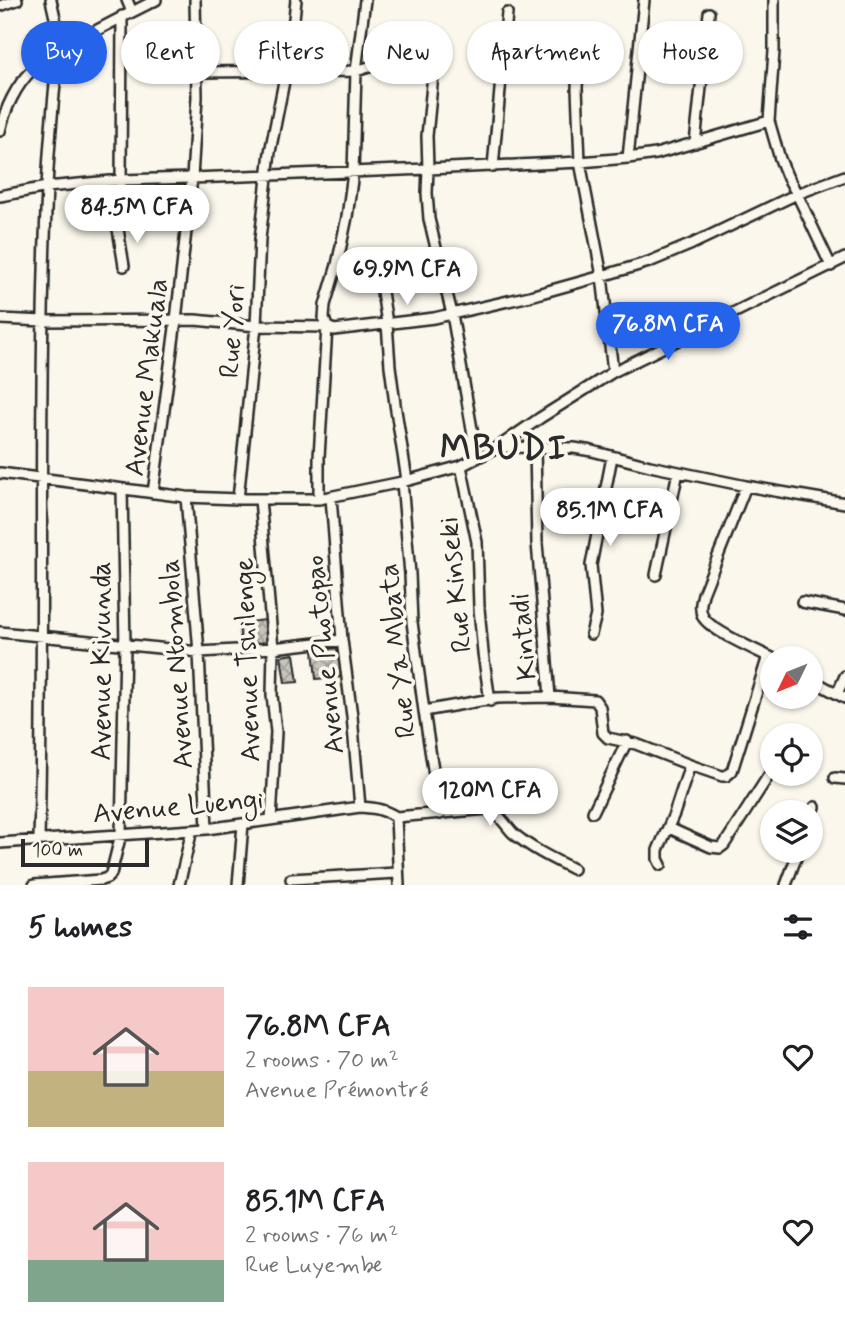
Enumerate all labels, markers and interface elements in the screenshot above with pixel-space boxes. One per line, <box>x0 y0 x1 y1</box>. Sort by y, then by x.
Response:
chip: Buy <box>21 21 107 84</box>
chip: Rent <box>121 21 220 84</box>
chip: Filters <box>234 21 349 84</box>
chip: New <box>363 21 453 84</box>
chip: Apartment <box>467 21 624 84</box>
chip: House <box>638 21 743 84</box>
pin: 84.5M CFA <box>57 186 217 245</box>
text: 84.5M CFA <box>80 193 194 223</box>
pin: 69.9M CFA <box>327 247 487 307</box>
text: 69.9M CFA <box>352 255 462 285</box>
street label: Avenue Makuala <box>117 276 178 478</box>
street label: Rue Yori <box>212 283 255 380</box>
pin: 76.8M CFA <box>588 302 748 362</box>
text: 76.8M CFA <box>612 310 724 340</box>
district label: MBUDI <box>440 426 568 472</box>
pin: 85.1M CFA <box>530 489 690 548</box>
text: 85.1M CFA <box>556 496 664 526</box>
street label: Rue Kinseki <box>431 515 482 655</box>
street label: Avenue Photopao <box>297 553 354 756</box>
street label: Avenue Tshilenge <box>226 557 273 763</box>
street label: Avenue Ntombola <box>152 558 203 770</box>
street label: Avenue Kivunda <box>84 561 121 761</box>
street label: Rue Ya Mbata <box>371 561 426 740</box>
street label: Kintadi <box>502 592 547 682</box>
north arrow <box>760 646 822 709</box>
map controls <box>760 646 823 863</box>
button: locate <box>760 723 823 786</box>
pin: 120M CFA <box>418 768 562 828</box>
text: 120M CFA <box>438 776 542 806</box>
street label: Avenue Luengi <box>91 782 265 835</box>
button: layers <box>760 800 823 863</box>
scale bar <box>21 836 149 868</box>
text: 100 m <box>32 838 83 863</box>
text: 5 homes <box>28 908 133 947</box>
icon: filters <box>779 908 817 946</box>
text: 76.8M CFA <box>245 1007 391 1046</box>
icon: home <box>84 1015 168 1099</box>
icon: heart <box>779 1038 817 1076</box>
text: 2 rooms · 70 m² <box>245 1046 399 1076</box>
text: Avenue Prémontré <box>245 1076 428 1106</box>
text: 85.1M CFA <box>245 1182 386 1221</box>
icon: home <box>84 1190 168 1274</box>
icon: heart <box>779 1213 817 1251</box>
text: 2 rooms · 76 m² <box>245 1221 398 1251</box>
text: Rue Luyembe <box>245 1251 382 1281</box>

